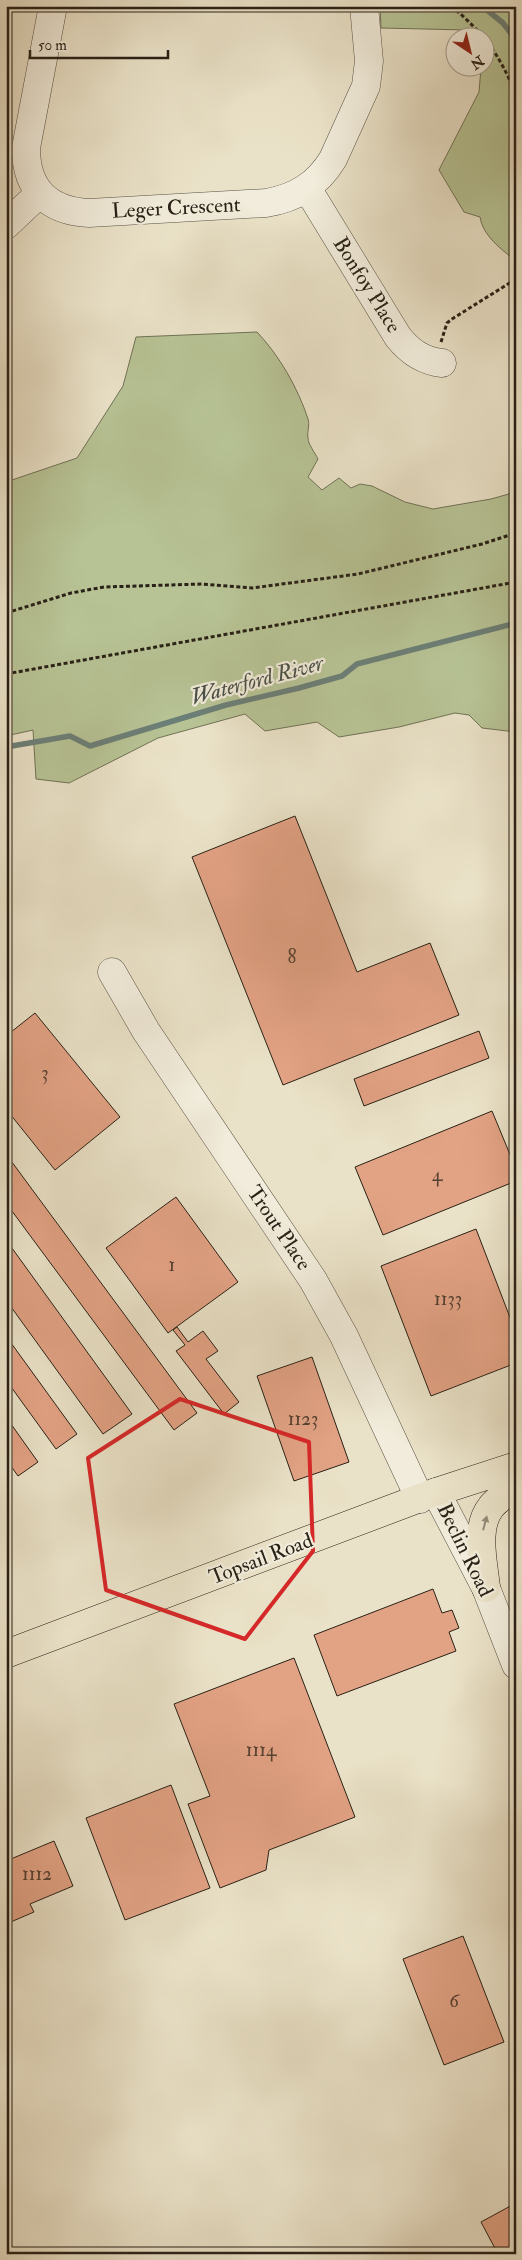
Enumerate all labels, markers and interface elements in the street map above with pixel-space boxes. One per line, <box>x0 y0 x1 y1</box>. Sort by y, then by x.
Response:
scale bar <box>30 28 168 60</box>
north arrow <box>444 28 494 78</box>
text: 50 m <box>38 36 67 55</box>
text: N <box>467 51 488 73</box>
street label: Leger Crescent <box>111 191 241 225</box>
street label: Bonfoy Place <box>327 232 407 338</box>
water label: Waterford River <box>188 648 328 711</box>
house number: 8 <box>288 945 297 969</box>
house number: 3 <box>41 1061 49 1085</box>
house number: 4 <box>432 1163 443 1187</box>
street label: Trout Place <box>241 1180 317 1276</box>
house number: 1 <box>169 1253 175 1277</box>
house number: 1133 <box>434 1287 462 1311</box>
house number: 1123 <box>288 1407 318 1431</box>
street label: Beclin Road <box>431 1499 500 1602</box>
one-way arrow <box>481 1515 489 1531</box>
street label: Topsail Road <box>205 1527 317 1591</box>
house number: 1114 <box>246 1738 277 1762</box>
house number: 1112 <box>22 1862 52 1886</box>
house number: 6 <box>449 1989 460 2013</box>

